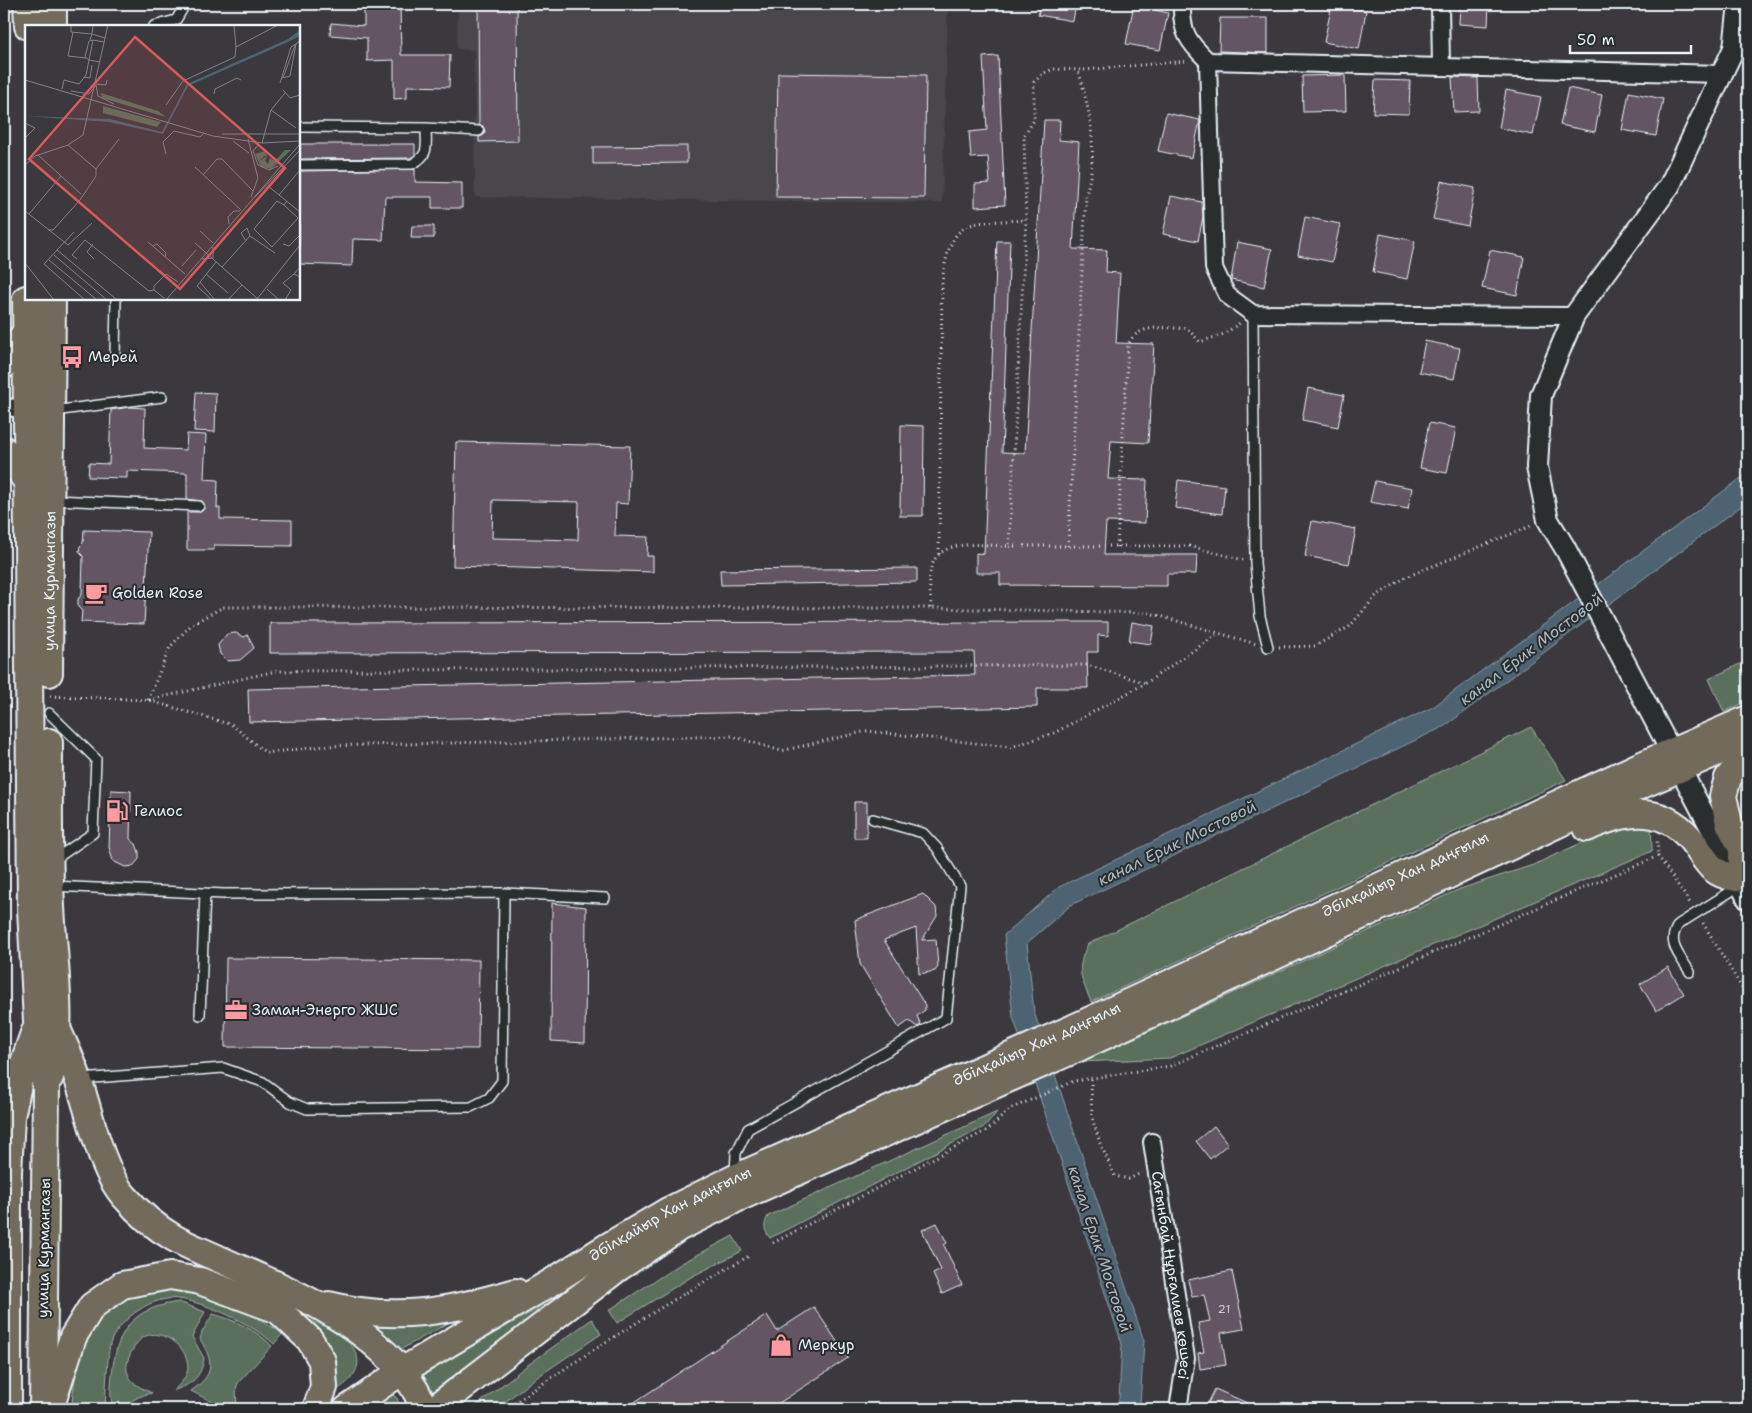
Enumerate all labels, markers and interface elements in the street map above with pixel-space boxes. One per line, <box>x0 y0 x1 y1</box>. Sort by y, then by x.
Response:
scale bar <box>1570 22 1691 54</box>
inset map <box>25 25 300 300</box>
text: 50 m <box>1577 30 1615 50</box>
bus stop icon: Мерей <box>59 344 85 370</box>
place label: Мерей <box>88 347 138 367</box>
street label: улица Курмангазы <box>39 511 60 651</box>
cafe icon: Golden Rose <box>83 580 109 606</box>
place label: Golden Rose <box>112 583 203 603</box>
water label: канал Ерик Мостовой <box>1455 588 1607 710</box>
water label: канал Ерик Мостовой <box>1094 795 1260 891</box>
fuel station icon: Гелиос <box>104 798 130 824</box>
place label: Гелиос <box>134 801 183 821</box>
street label: Әбілқайыр Хан даңғылы <box>1319 827 1492 922</box>
office icon: Заман-Энерго ЖШС <box>223 997 249 1023</box>
street label: Әбілқайыр Хан даңғылы <box>950 998 1124 1090</box>
place label: Заман-Энерго ЖШС <box>252 1000 398 1020</box>
street label: Әбілқайыр Хан даңғылы <box>585 1162 755 1266</box>
water label: канал Ерик Мостовой <box>1063 1163 1137 1335</box>
street label: Сағынбай Нұрғалиев көшесі <box>1147 1170 1196 1381</box>
street label: улица Курмангазы <box>33 1178 55 1318</box>
house number: 21 <box>1218 1301 1230 1317</box>
shop icon: Меркур <box>768 1332 794 1358</box>
place label: Меркур <box>798 1335 854 1355</box>

